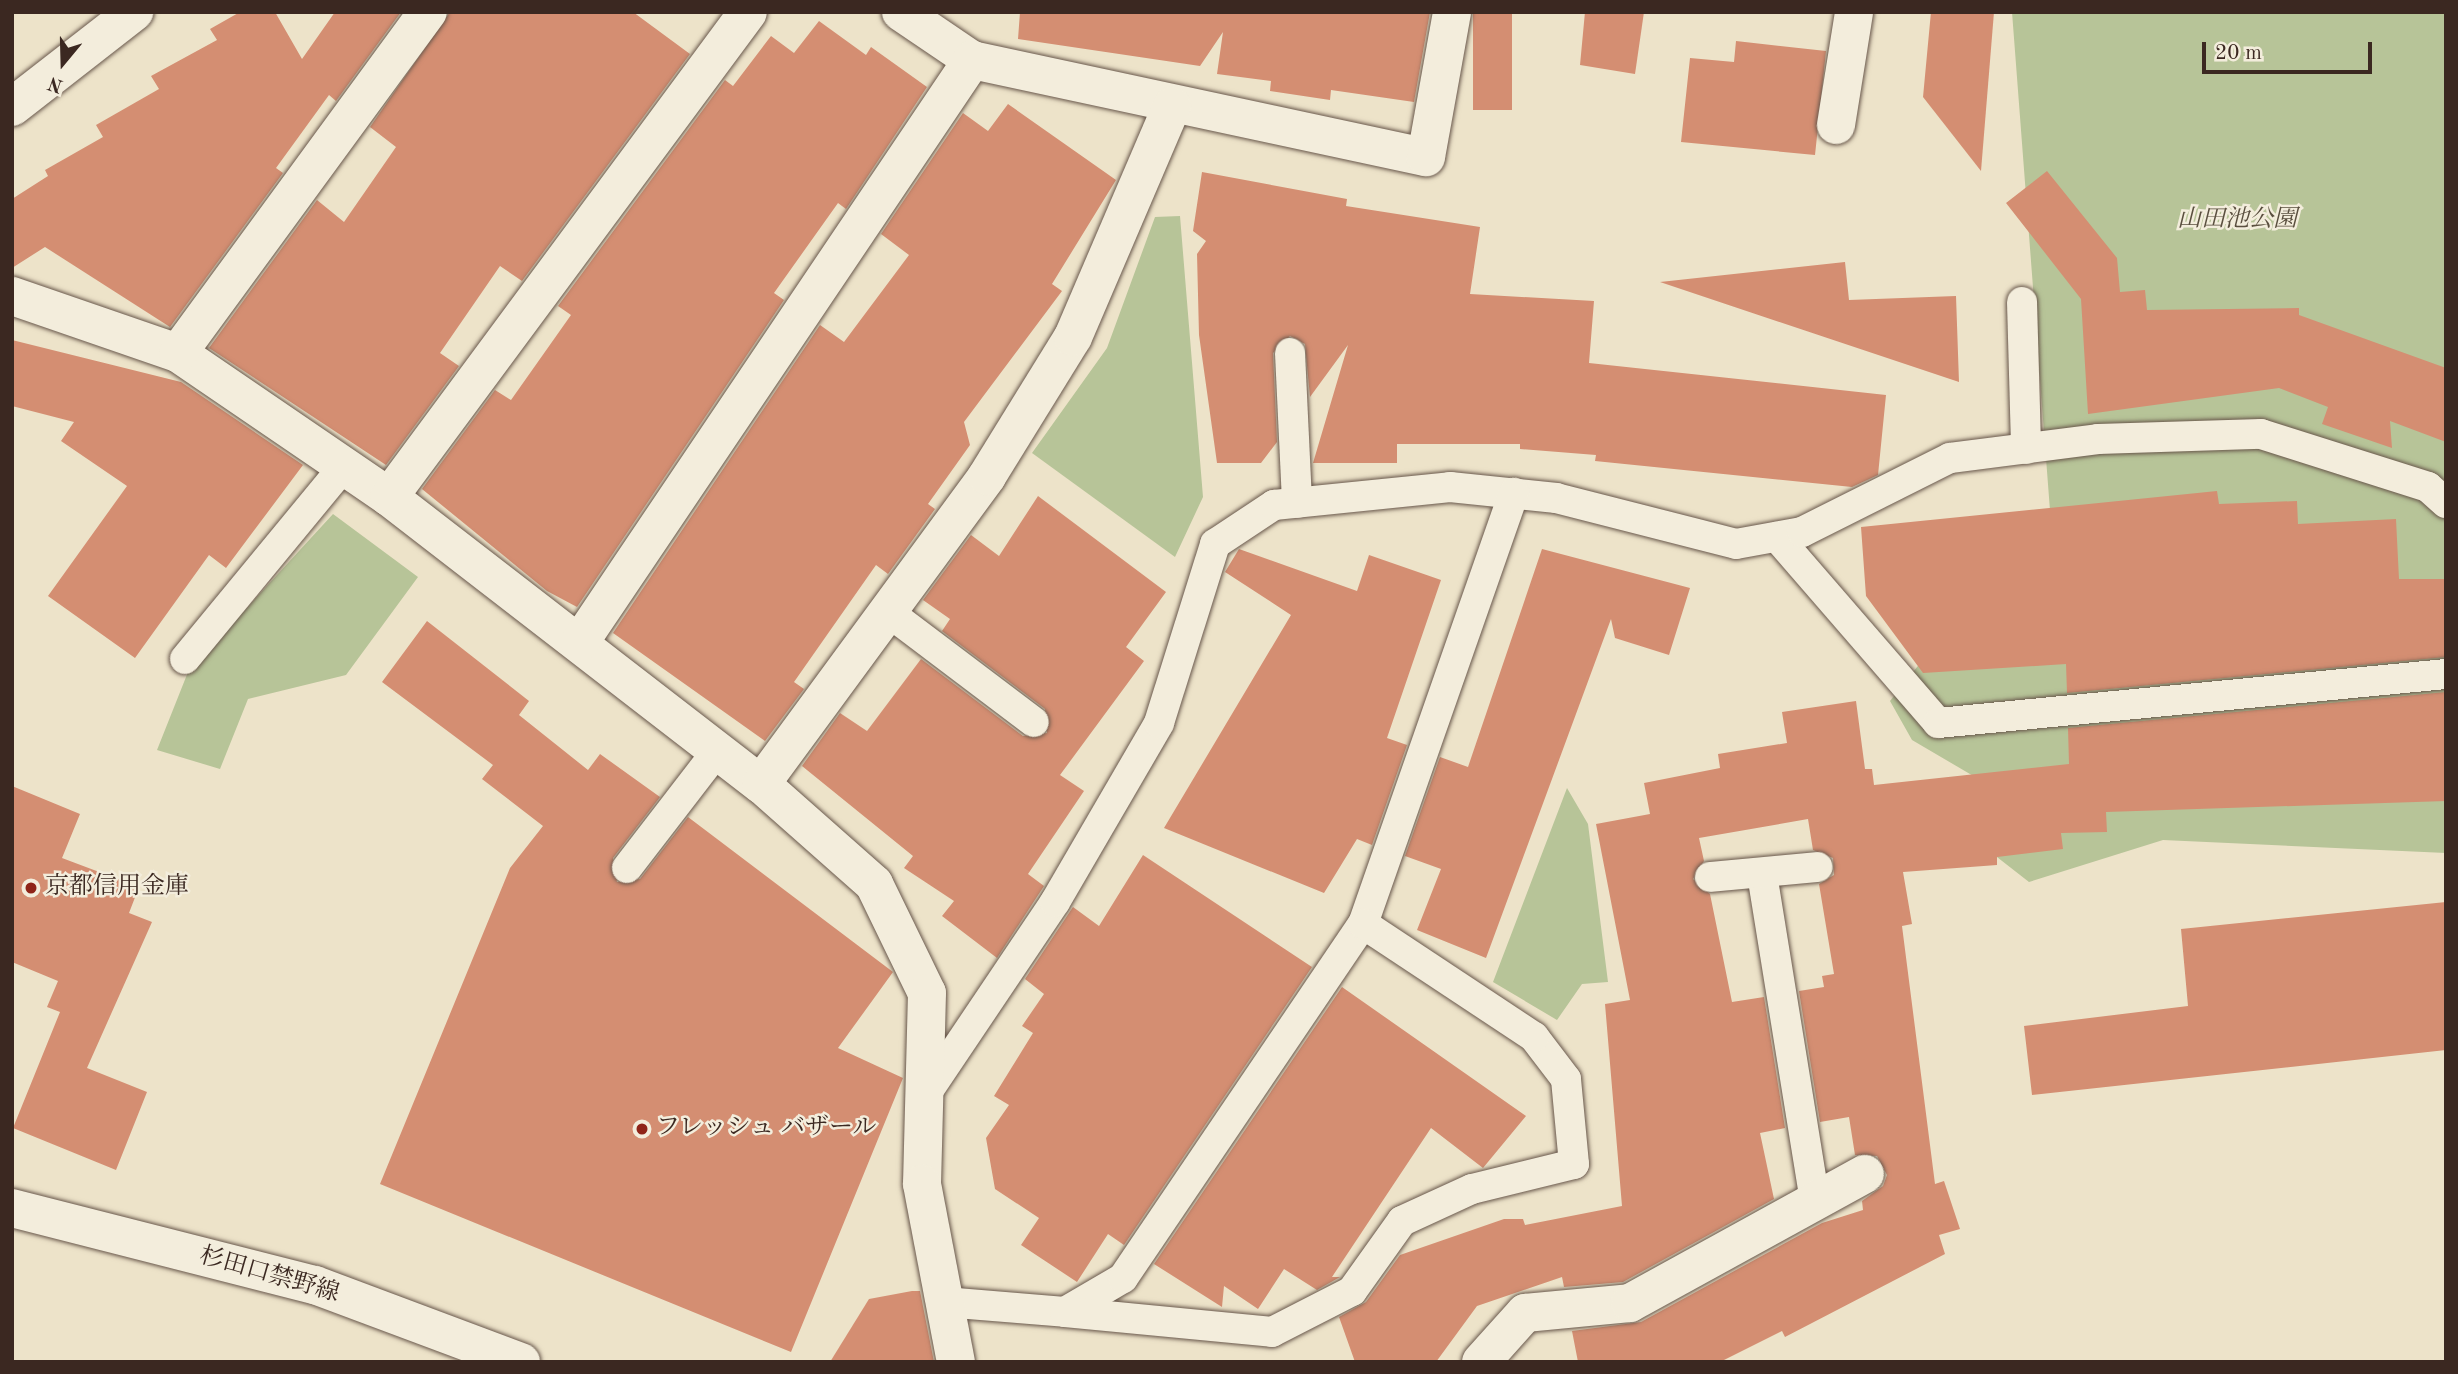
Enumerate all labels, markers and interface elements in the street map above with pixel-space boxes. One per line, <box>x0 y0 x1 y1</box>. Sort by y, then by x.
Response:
north arrow <box>28 28 98 98</box>
scale bar <box>2206 28 2376 72</box>
text: 20 m <box>2215 43 2262 64</box>
text: N <box>46 72 66 95</box>
park label: 山田池公園 <box>2177 207 2297 235</box>
place label: 京都信用金庫 <box>45 874 189 902</box>
marker: 京都信用金庫 <box>23 880 39 896</box>
place label: フレッシュ バザール <box>656 1115 879 1143</box>
marker: フレッシュ バザール <box>634 1121 650 1137</box>
street label: 杉田口禁野線 <box>196 1242 342 1310</box>

